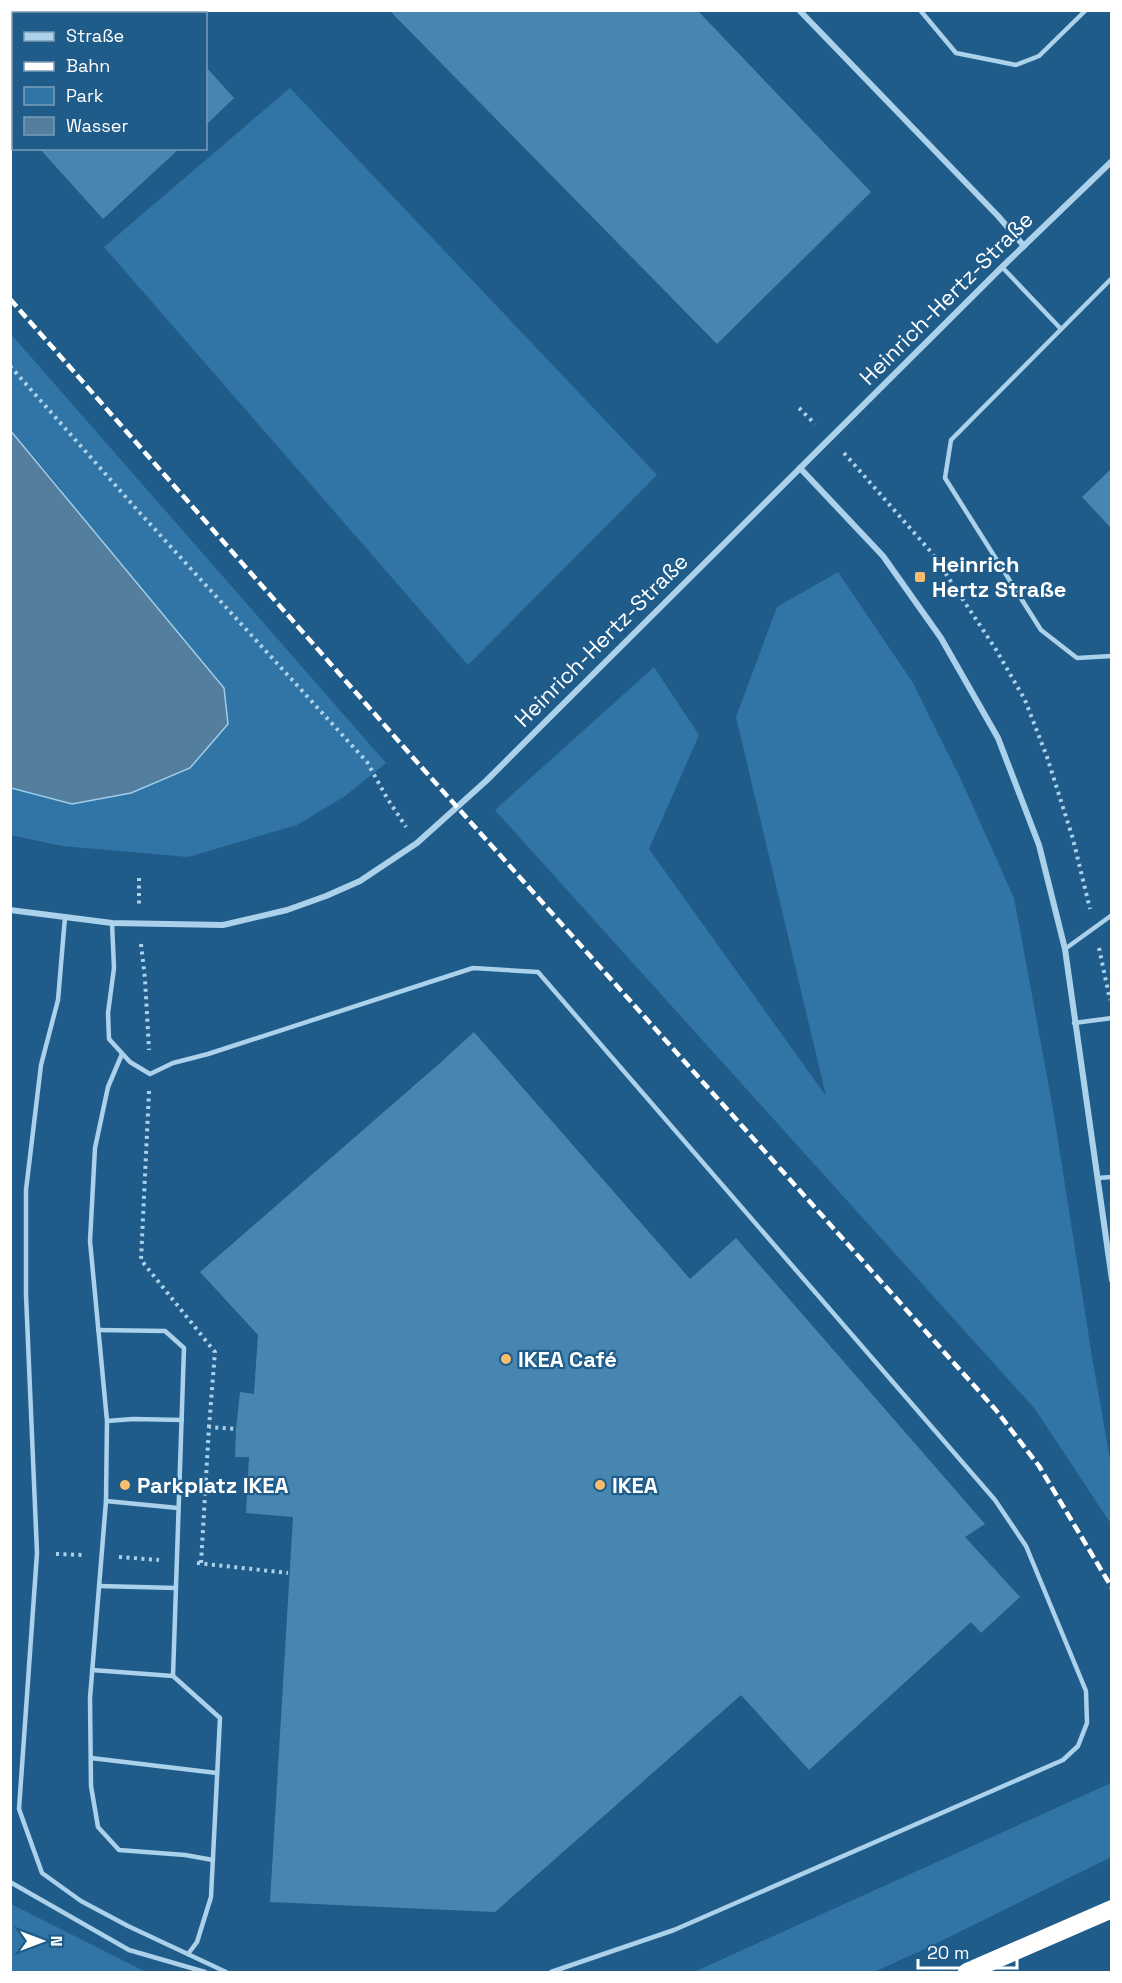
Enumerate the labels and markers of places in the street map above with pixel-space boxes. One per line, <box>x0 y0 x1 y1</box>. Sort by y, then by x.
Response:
place label: Heinrich Hertz Straße <box>932 550 1066 603</box>
marker: Heinrich Hertz Straße <box>913 570 927 584</box>
place label: IKEA Café <box>518 1345 617 1373</box>
marker: IKEA Café <box>499 1352 513 1366</box>
place label: Parkplatz IKEA <box>137 1471 289 1499</box>
place label: IKEA <box>612 1471 658 1499</box>
marker: Parkplatz IKEA <box>118 1478 132 1492</box>
marker: IKEA <box>593 1478 607 1492</box>

